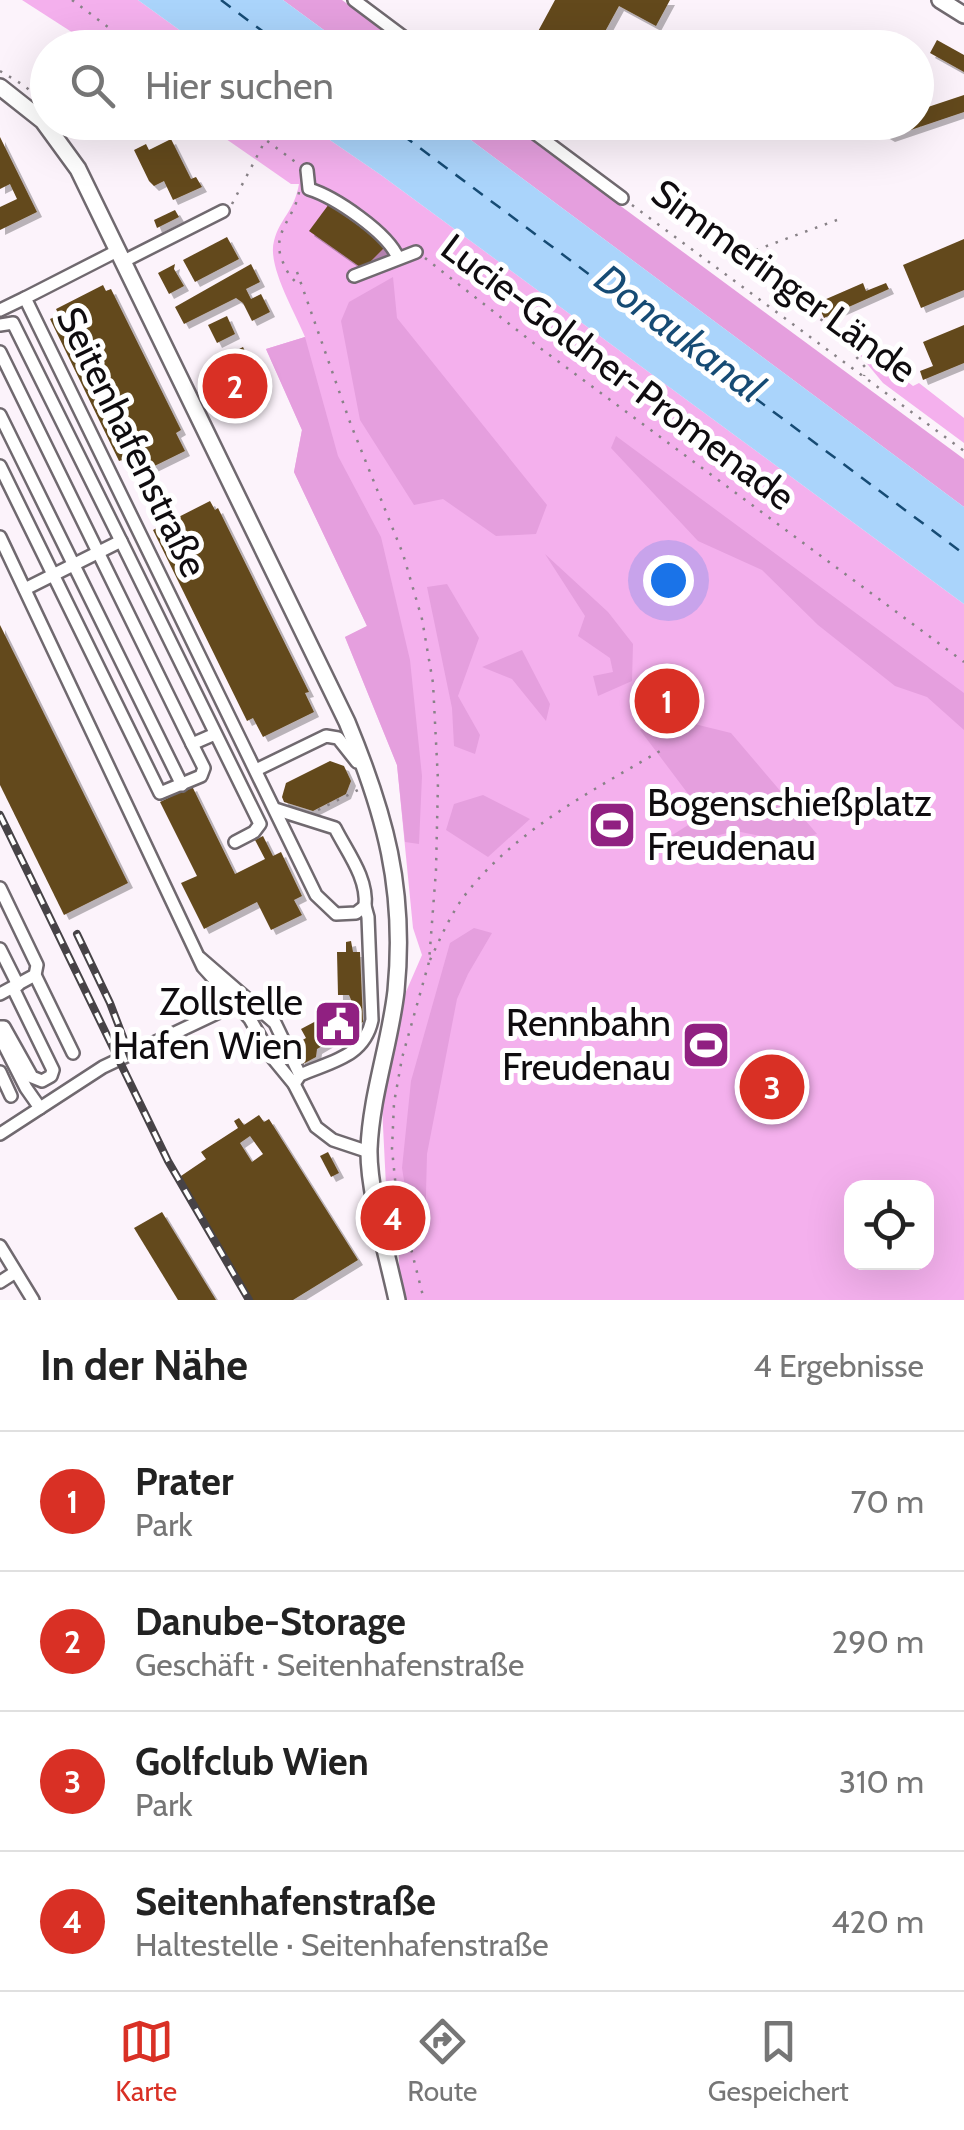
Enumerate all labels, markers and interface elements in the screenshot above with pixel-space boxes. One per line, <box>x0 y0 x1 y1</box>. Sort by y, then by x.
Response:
search box <box>30 30 934 140</box>
icon: search <box>65 58 120 113</box>
text: Hier suchen <box>145 62 334 109</box>
street label: Simmeringer Lände <box>643 169 926 392</box>
street label: Lucie-Goldner-Promenade <box>432 223 804 520</box>
water label: Donaukanal <box>586 253 775 413</box>
street label: Seitenhafenstraße <box>47 299 218 584</box>
pin: 2 <box>202 348 268 424</box>
your location <box>643 555 694 606</box>
pin: 1 <box>634 664 700 738</box>
place label: Bogenschießplatz Freudenau <box>647 779 932 870</box>
sports icon: Bogenschießplatz Freudenau <box>586 799 638 851</box>
place label: Zollstelle Hafen Wien <box>113 978 303 1069</box>
public building icon: Zollstelle Hafen Wien <box>312 998 364 1050</box>
place label: Rennbahn Freudenau <box>502 999 671 1090</box>
sports icon: Rennbahn Freudenau <box>680 1019 732 1071</box>
pin: 3 <box>740 1050 804 1124</box>
pin: 4 <box>360 1180 426 1256</box>
map controls <box>844 1180 934 1270</box>
button: locate <box>844 1180 934 1270</box>
text: In der Nähe <box>40 1339 248 1391</box>
text: 4 Ergebnisse <box>753 1346 924 1385</box>
text: Prater <box>135 1458 233 1505</box>
text: 1 <box>67 1482 78 1521</box>
text: 70 m <box>851 1482 924 1521</box>
text: Park <box>135 1505 193 1544</box>
text: Danube-Storage <box>135 1598 406 1645</box>
text: 2 <box>64 1622 81 1661</box>
text: 290 m <box>831 1622 924 1661</box>
text: Geschäft · Seitenhafenstraße <box>135 1645 524 1684</box>
text: Golfclub Wien <box>135 1738 369 1785</box>
text: 3 <box>64 1762 81 1801</box>
text: 310 m <box>839 1762 924 1801</box>
text: Park <box>135 1785 193 1824</box>
text: Seitenhafenstraße <box>135 1878 436 1925</box>
text: 4 <box>63 1902 82 1941</box>
text: 420 m <box>831 1902 924 1941</box>
text: Haltestelle · Seitenhafenstraße <box>135 1925 549 1964</box>
tab: Karte <box>115 2014 177 2108</box>
tab: Route <box>407 2014 477 2108</box>
tab: Gespeichert <box>708 2014 849 2108</box>

